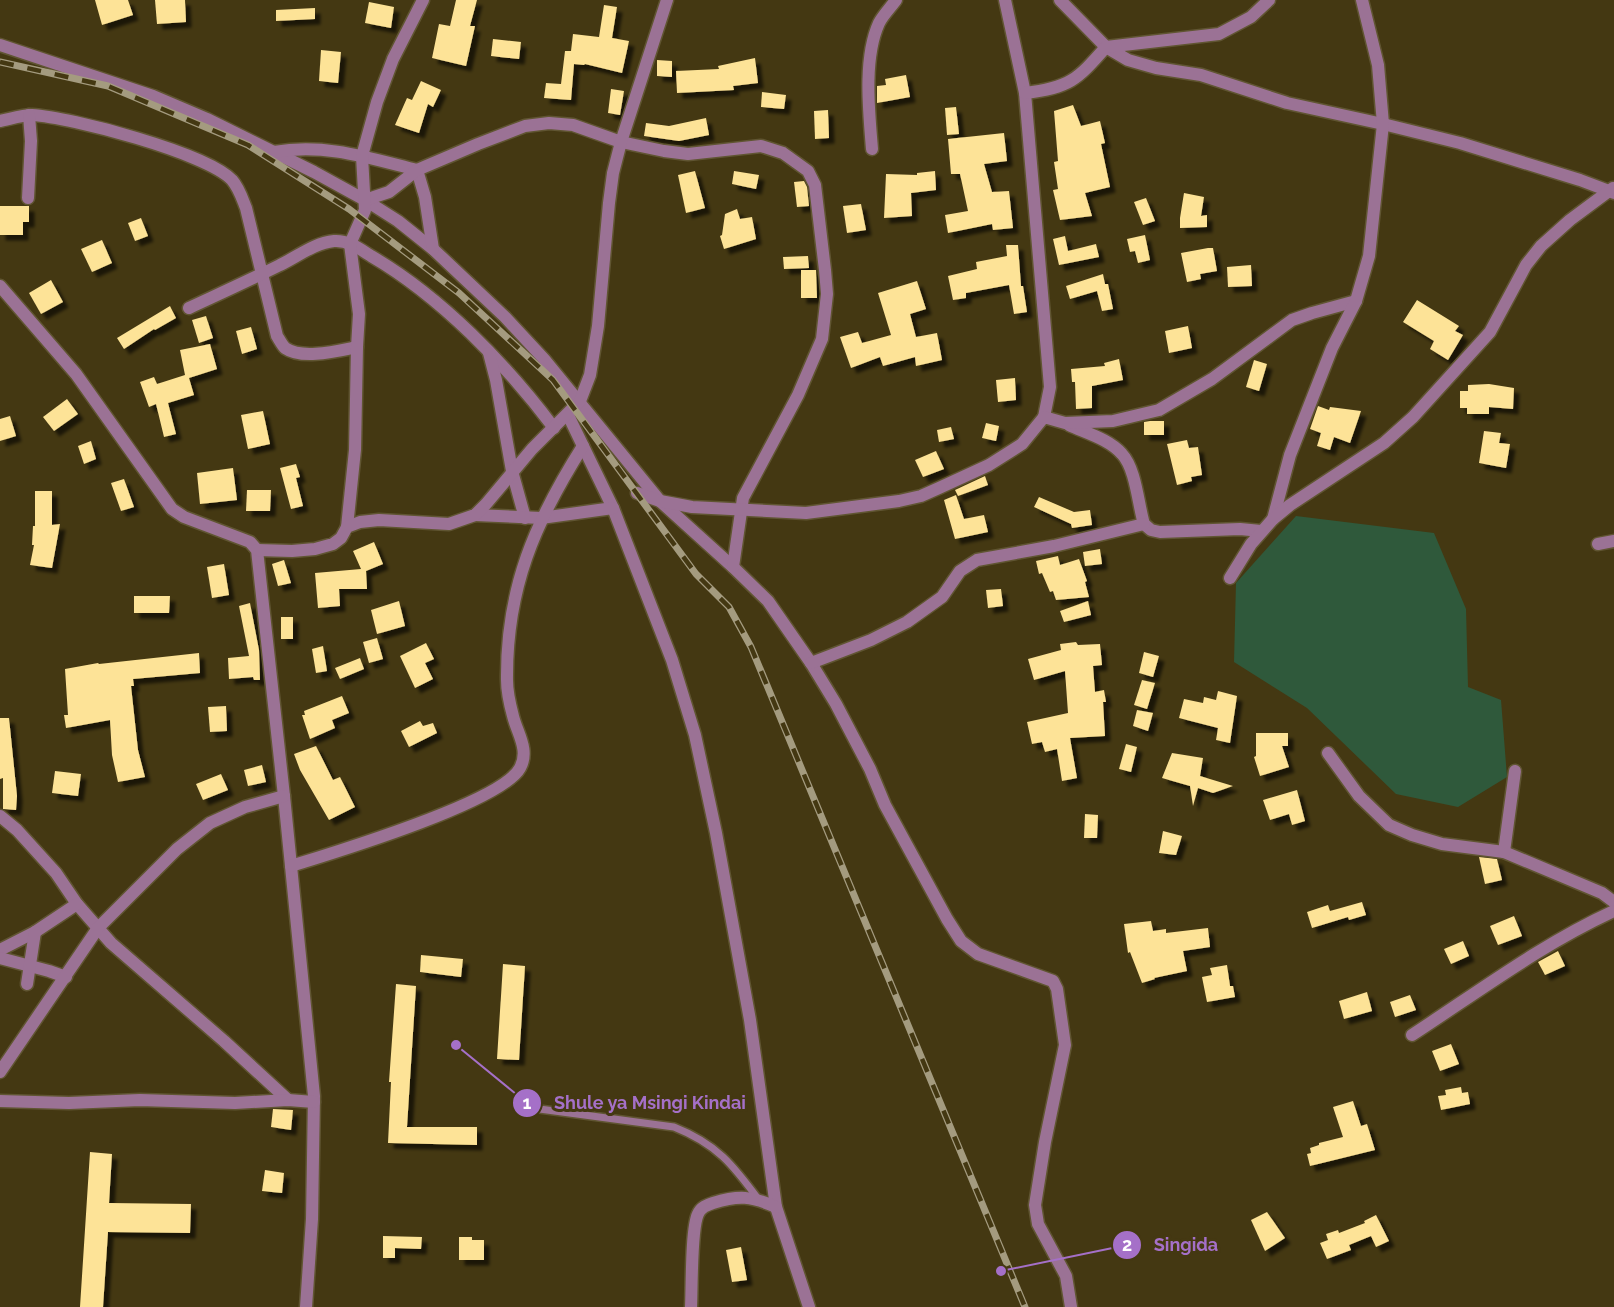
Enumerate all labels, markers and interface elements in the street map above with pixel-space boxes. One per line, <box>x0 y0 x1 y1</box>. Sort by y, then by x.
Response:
callout: Shule ya Msingi Kindai <box>512 1085 758 1121</box>
text: 1 <box>523 1092 532 1113</box>
text: Shule ya Msingi Kindai <box>554 1092 746 1113</box>
callout: Singida <box>1112 1227 1230 1263</box>
text: 2 <box>1122 1234 1132 1255</box>
text: Singida <box>1154 1234 1218 1255</box>

